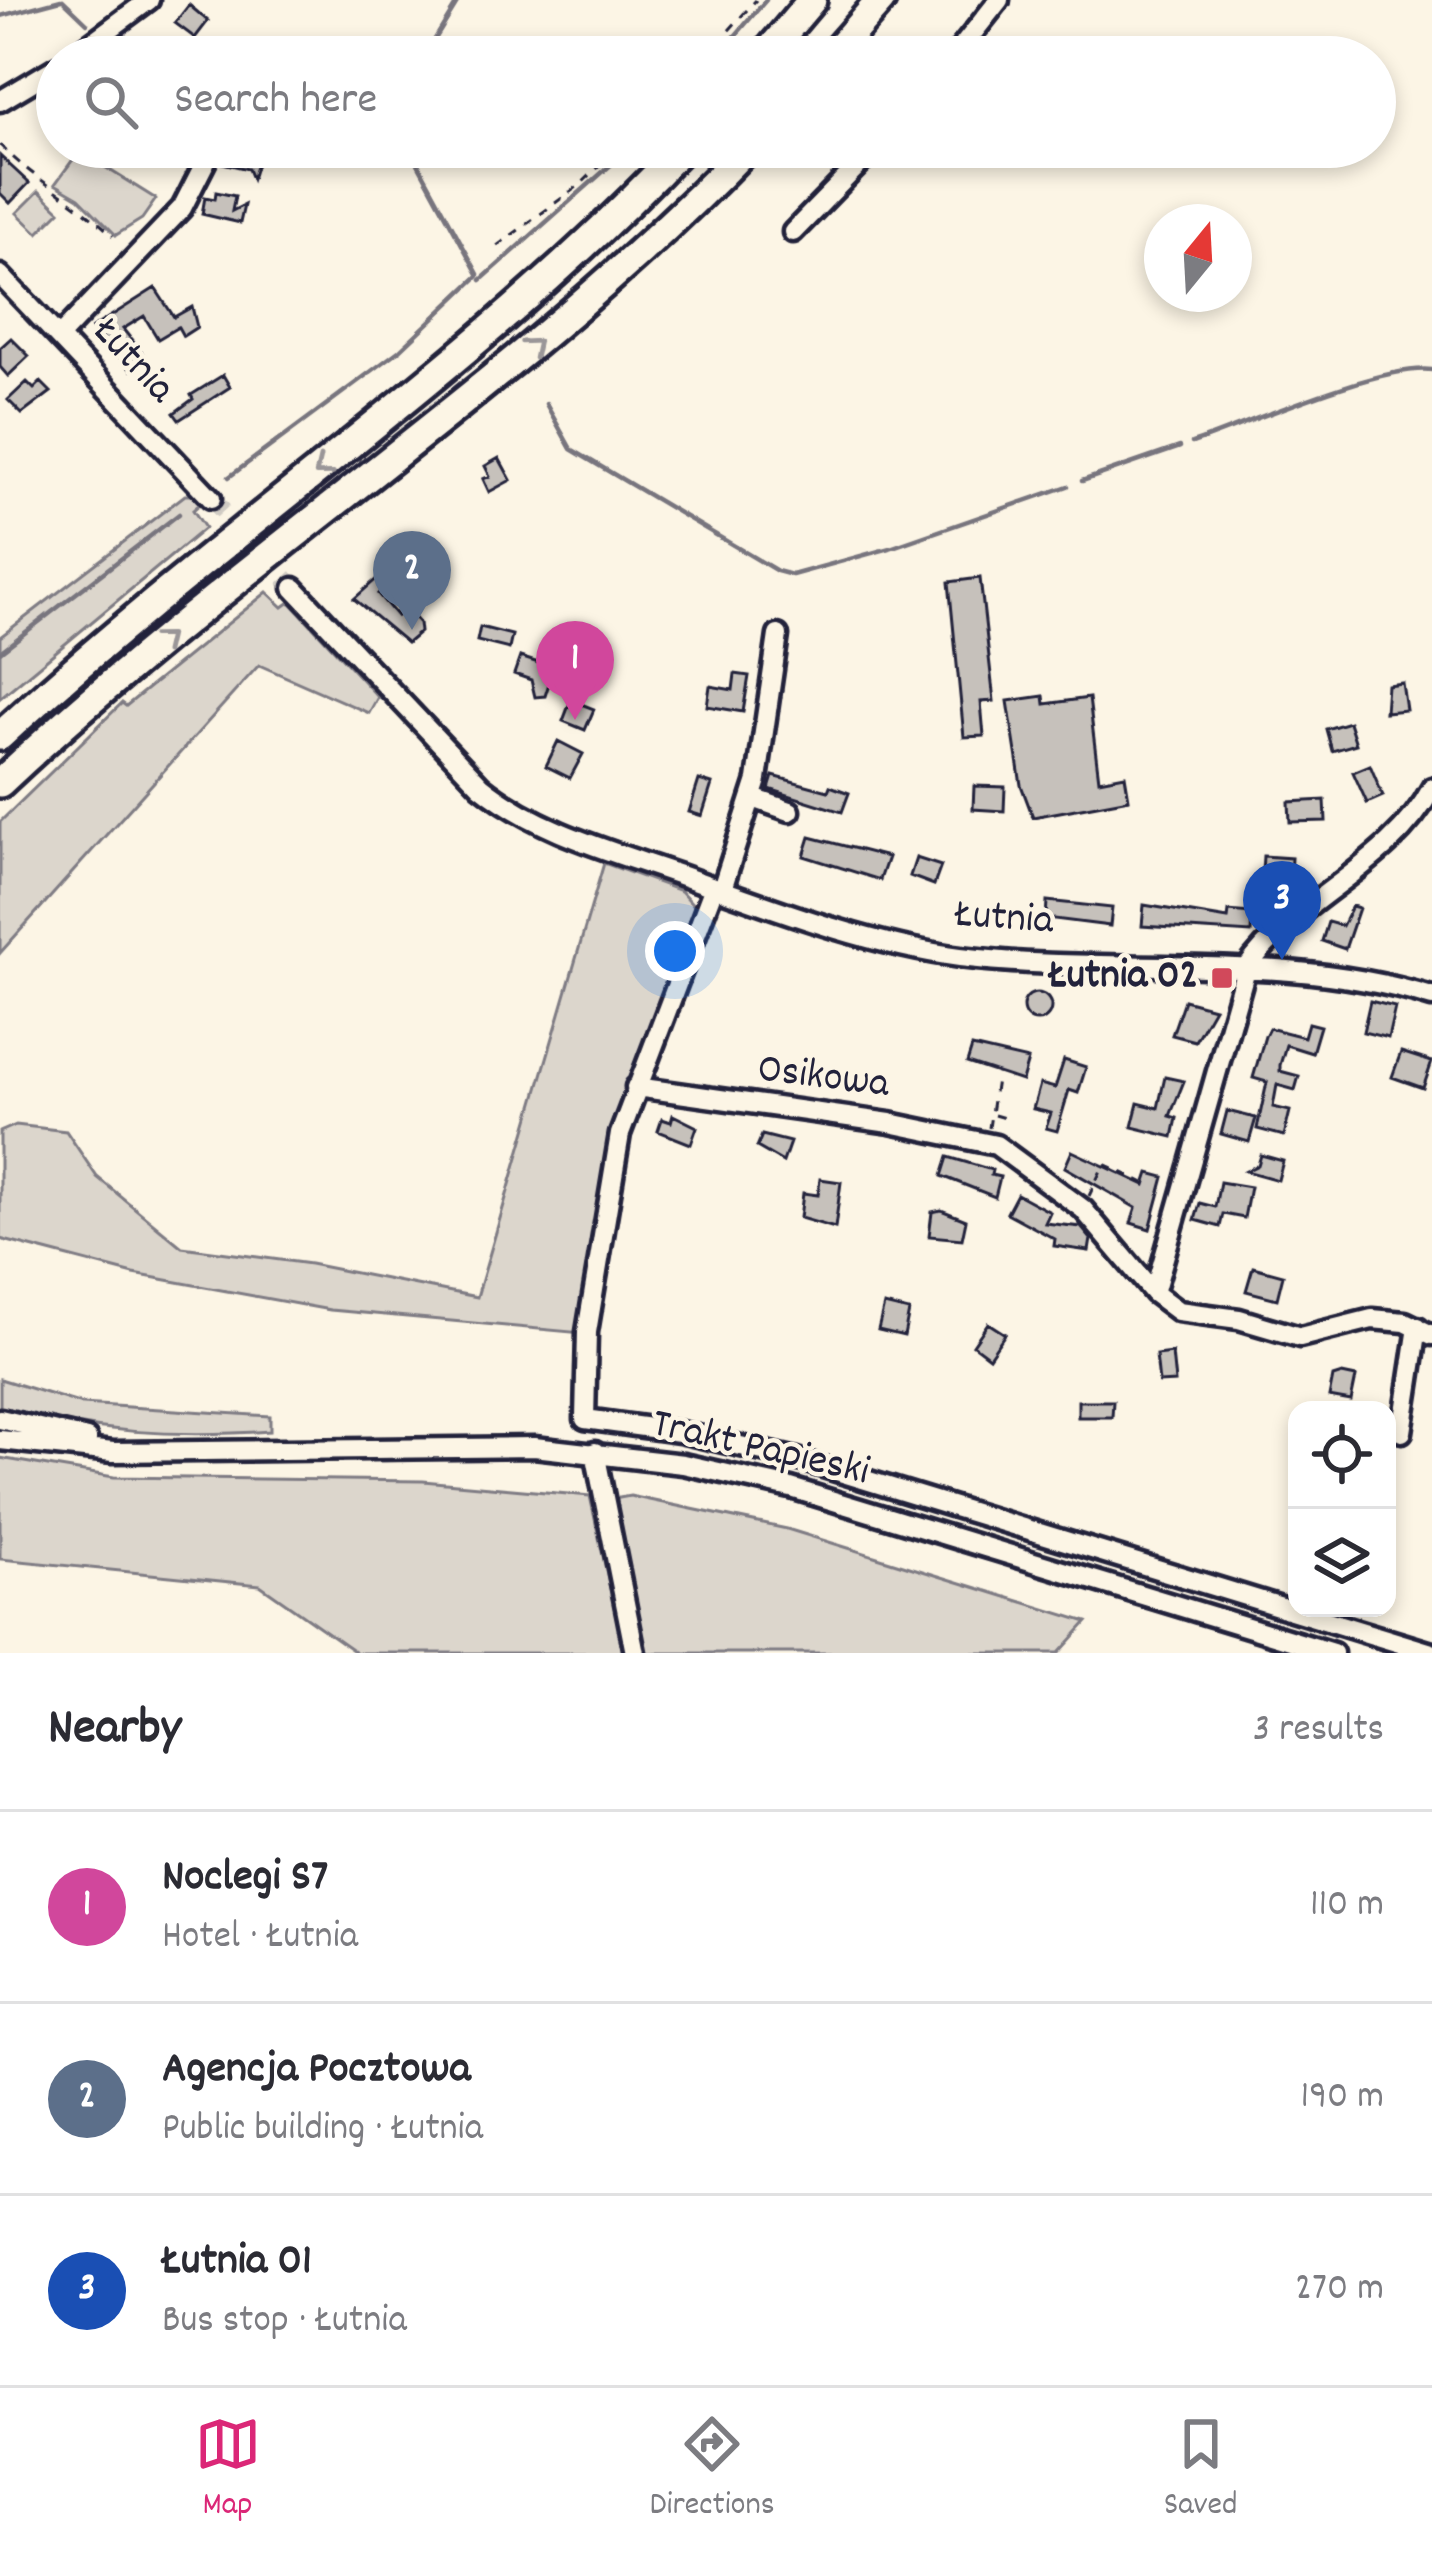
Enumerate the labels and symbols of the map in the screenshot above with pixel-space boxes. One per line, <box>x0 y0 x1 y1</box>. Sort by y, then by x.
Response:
north arrow <box>1144 204 1252 312</box>
street label: Łutnia <box>76 305 188 419</box>
one-way arrow <box>519 339 541 361</box>
one-way arrow <box>313 455 335 476</box>
pin: 2 <box>373 531 451 630</box>
pin: 1 <box>536 621 614 720</box>
one-way arrow <box>150 633 172 654</box>
pin: 3 <box>1243 861 1321 960</box>
street label: Łutnia <box>952 887 1056 953</box>
your location <box>645 921 705 981</box>
place label: Łutnia 02 <box>1047 948 1198 1008</box>
marker: Łutnia 02 <box>1209 965 1235 991</box>
street label: Osikowa <box>754 1041 894 1117</box>
street label: Trakt Papieski <box>645 1396 875 1504</box>

